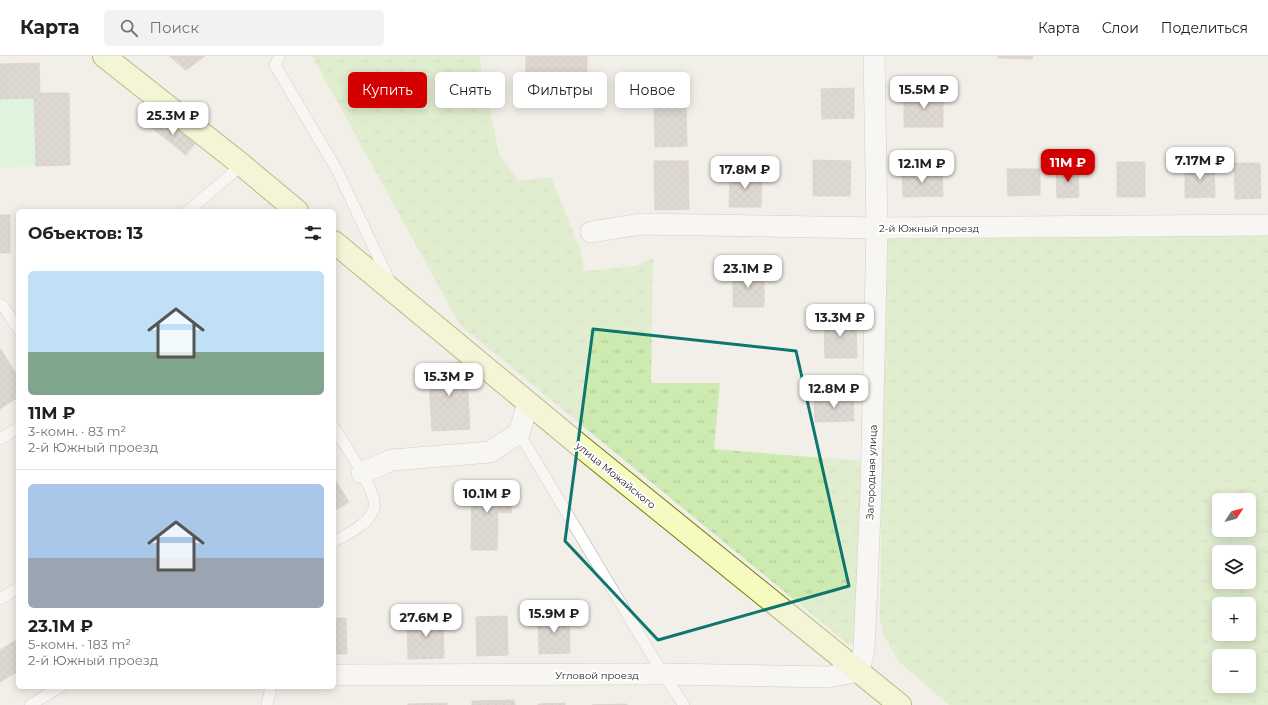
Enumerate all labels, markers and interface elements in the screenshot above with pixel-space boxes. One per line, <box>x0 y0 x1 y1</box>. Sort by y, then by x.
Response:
search box <box>104 10 384 46</box>
text: Карта <box>20 16 80 39</box>
icon: search <box>118 17 140 39</box>
text: Поиск <box>150 18 199 37</box>
text: Карта <box>1038 19 1080 37</box>
text: Слои <box>1102 19 1139 37</box>
text: Поделиться <box>1161 19 1248 37</box>
chip: Купить <box>348 72 427 108</box>
chip: Снять <box>435 72 505 108</box>
chip: Фильтры <box>513 72 607 108</box>
chip: Новое <box>615 72 690 108</box>
pin: 15.5M ₽ <box>887 76 961 110</box>
text: 15.5M ₽ <box>899 81 949 97</box>
pin: 25.3M ₽ <box>136 102 210 136</box>
text: 25.3M ₽ <box>147 107 199 123</box>
pin: 7.17M ₽ <box>1163 147 1237 181</box>
pin: 11M ₽ <box>1040 149 1096 183</box>
pin: 12.1M ₽ <box>885 150 959 184</box>
text: 7.17M ₽ <box>1175 152 1225 168</box>
text: 11M ₽ <box>1050 154 1086 170</box>
text: 12.1M ₽ <box>898 155 946 171</box>
pin: 17.8M ₽ <box>708 156 782 190</box>
text: 17.8M ₽ <box>720 161 770 177</box>
icon: filters <box>302 222 324 244</box>
street label: 2-й Южный проезд <box>879 222 980 235</box>
text: Объектов: 13 <box>28 223 143 243</box>
pin: 23.1M ₽ <box>711 255 785 289</box>
text: 23.1M ₽ <box>723 260 773 276</box>
icon: home <box>140 297 212 369</box>
pin: 13.3M ₽ <box>803 304 877 338</box>
text: 13.3M ₽ <box>815 309 865 325</box>
pin: 15.3M ₽ <box>412 363 486 397</box>
text: 15.3M ₽ <box>424 368 474 384</box>
pin: 12.8M ₽ <box>797 375 871 409</box>
text: 12.8M ₽ <box>808 380 860 396</box>
text: 11M ₽ <box>28 403 76 423</box>
text: 3-комн. · 83 m² <box>28 423 126 439</box>
street label: Загородная улица <box>863 424 880 520</box>
text: 2-й Южный проезд <box>28 439 158 455</box>
street label: улица Можайского <box>572 439 658 512</box>
pin: 10.1M ₽ <box>450 480 524 514</box>
text: 10.1M ₽ <box>463 485 511 501</box>
north arrow <box>1212 493 1256 537</box>
map controls <box>1212 493 1256 693</box>
icon: home <box>140 510 212 582</box>
button: layers <box>1212 545 1256 589</box>
button: + <box>1212 597 1256 641</box>
pin: 15.9M ₽ <box>517 600 591 634</box>
pin: 27.6M ₽ <box>389 604 463 638</box>
text: 15.9M ₽ <box>529 605 579 621</box>
text: 27.6M ₽ <box>400 609 452 625</box>
text: 23.1M ₽ <box>28 616 93 636</box>
text: 5-комн. · 183 m² <box>28 636 131 652</box>
button: − <box>1212 649 1256 693</box>
text: 2-й Южный проезд <box>28 652 158 668</box>
street label: Угловой проезд <box>555 669 639 682</box>

